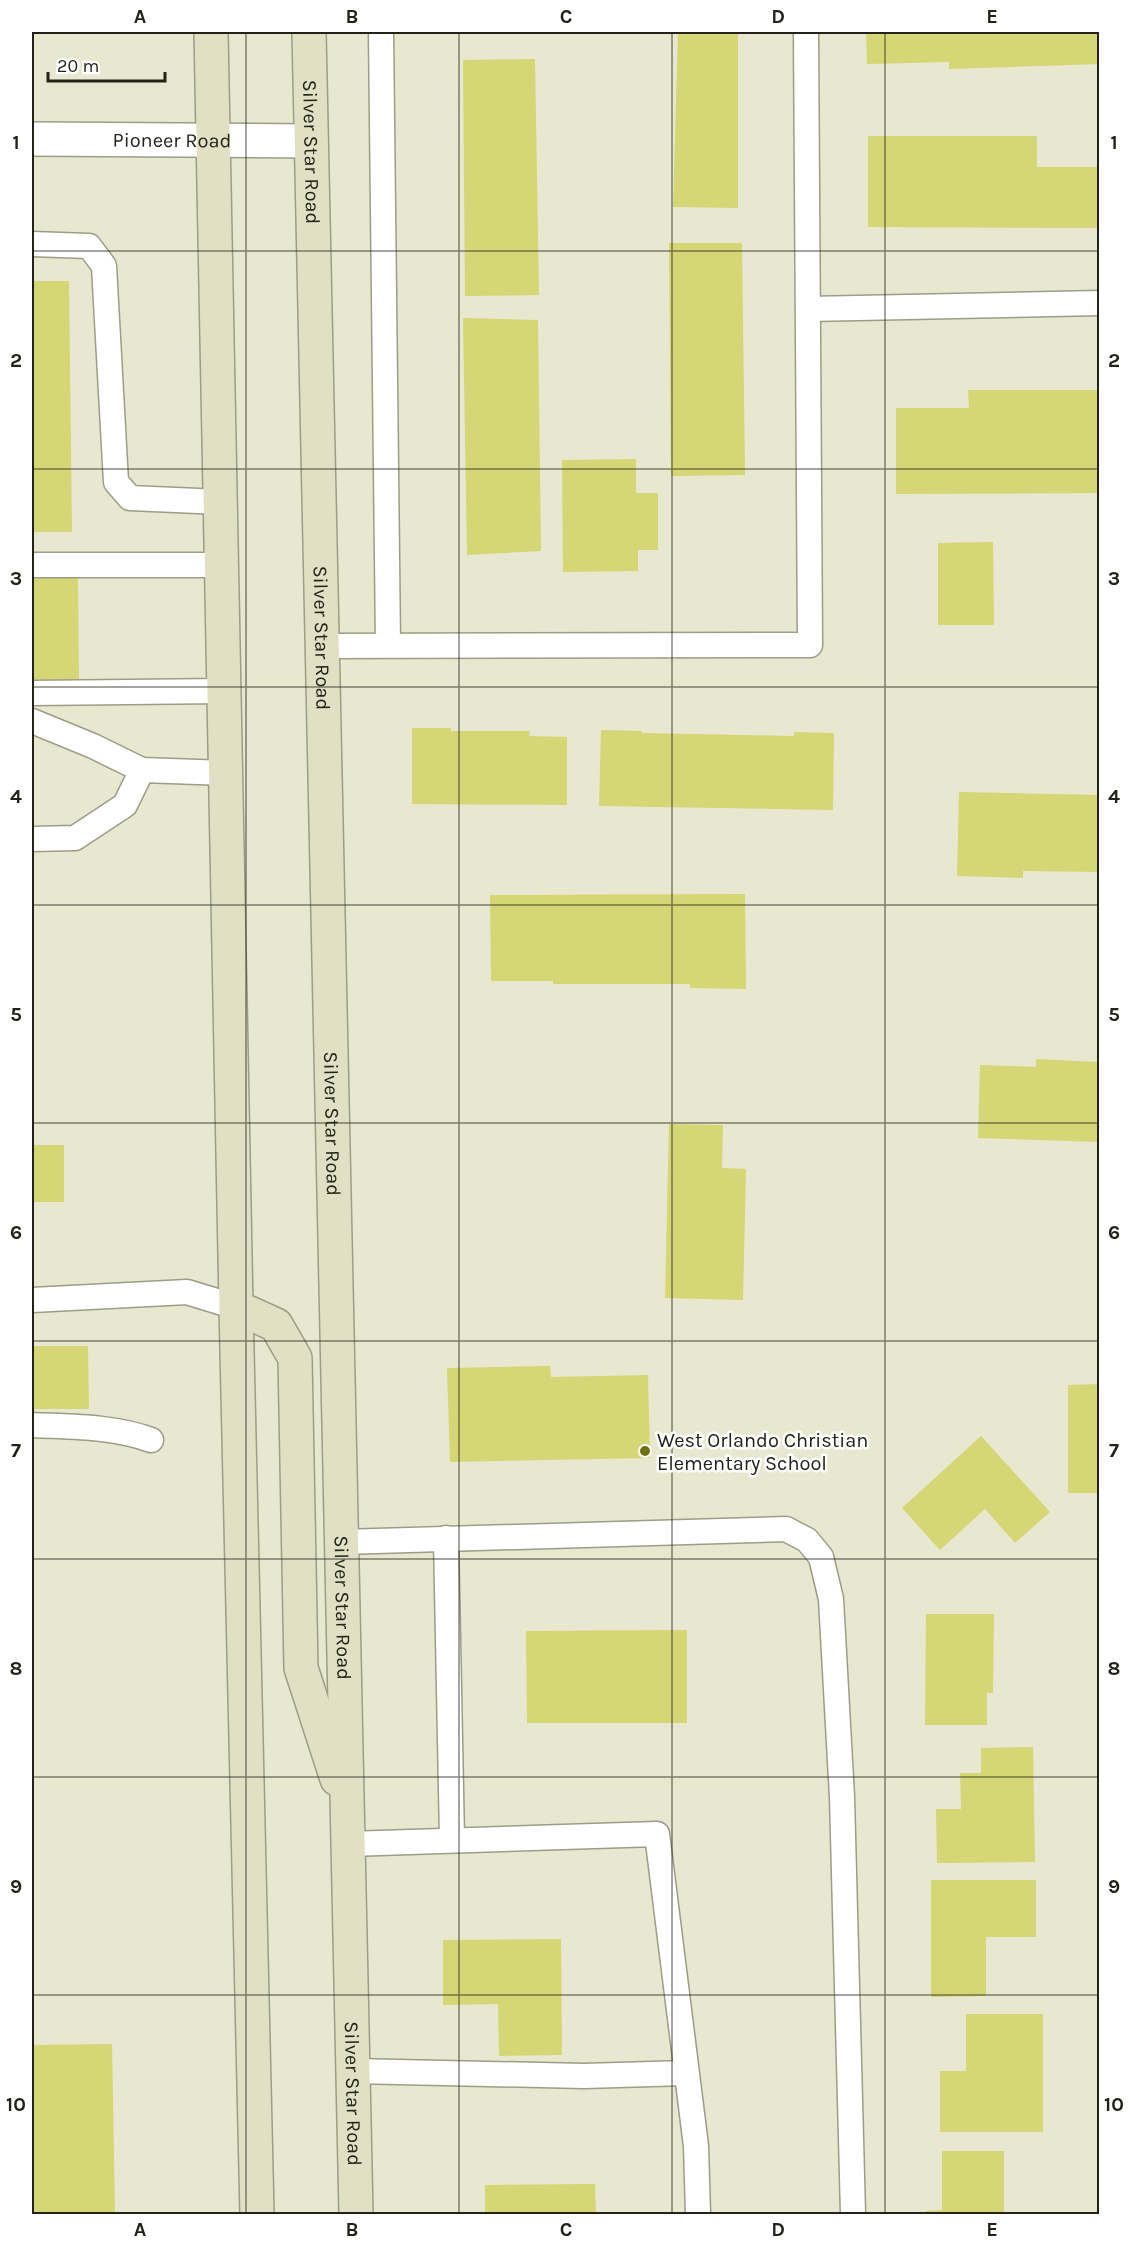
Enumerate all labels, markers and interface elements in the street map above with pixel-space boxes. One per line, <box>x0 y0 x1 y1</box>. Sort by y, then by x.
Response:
text: A <box>134 5 147 28</box>
text: B <box>346 5 358 28</box>
text: C <box>560 5 572 28</box>
text: D <box>771 5 785 28</box>
text: E <box>986 5 998 28</box>
scale bar <box>48 45 165 83</box>
text: 20 m <box>57 55 99 77</box>
street label: Silver Star Road <box>298 79 324 225</box>
street label: Pioneer Road <box>113 129 231 152</box>
text: 1 <box>12 131 20 154</box>
text: 1 <box>1110 131 1118 154</box>
text: 2 <box>10 349 22 372</box>
text: 2 <box>1108 349 1120 372</box>
street label: Silver Star Road <box>308 565 335 710</box>
text: 3 <box>10 567 22 590</box>
text: 3 <box>1108 567 1120 590</box>
text: 4 <box>10 785 22 808</box>
text: 4 <box>1108 785 1120 808</box>
text: 5 <box>10 1003 22 1026</box>
text: 5 <box>1108 1003 1120 1026</box>
street label: Silver Star Road <box>319 1051 345 1196</box>
text: 6 <box>10 1221 22 1244</box>
text: 6 <box>1108 1221 1120 1244</box>
place label: West Orlando Christian Elementary School <box>657 1429 868 1475</box>
text: 7 <box>11 1439 21 1462</box>
text: 7 <box>1109 1439 1119 1462</box>
marker: West Orlando Christian Elementary School <box>638 1444 652 1458</box>
street label: Silver Star Road <box>329 1535 355 1680</box>
text: 8 <box>10 1657 22 1680</box>
text: 8 <box>1108 1657 1120 1680</box>
text: 9 <box>10 1875 22 1898</box>
text: 9 <box>1108 1875 1120 1898</box>
street label: Silver Star Road <box>340 2021 366 2166</box>
text: 10 <box>6 2093 26 2116</box>
text: 10 <box>1104 2093 1124 2116</box>
text: A <box>134 2218 147 2241</box>
text: B <box>346 2218 358 2241</box>
text: C <box>560 2218 572 2241</box>
text: D <box>771 2218 785 2241</box>
text: E <box>986 2218 998 2241</box>

